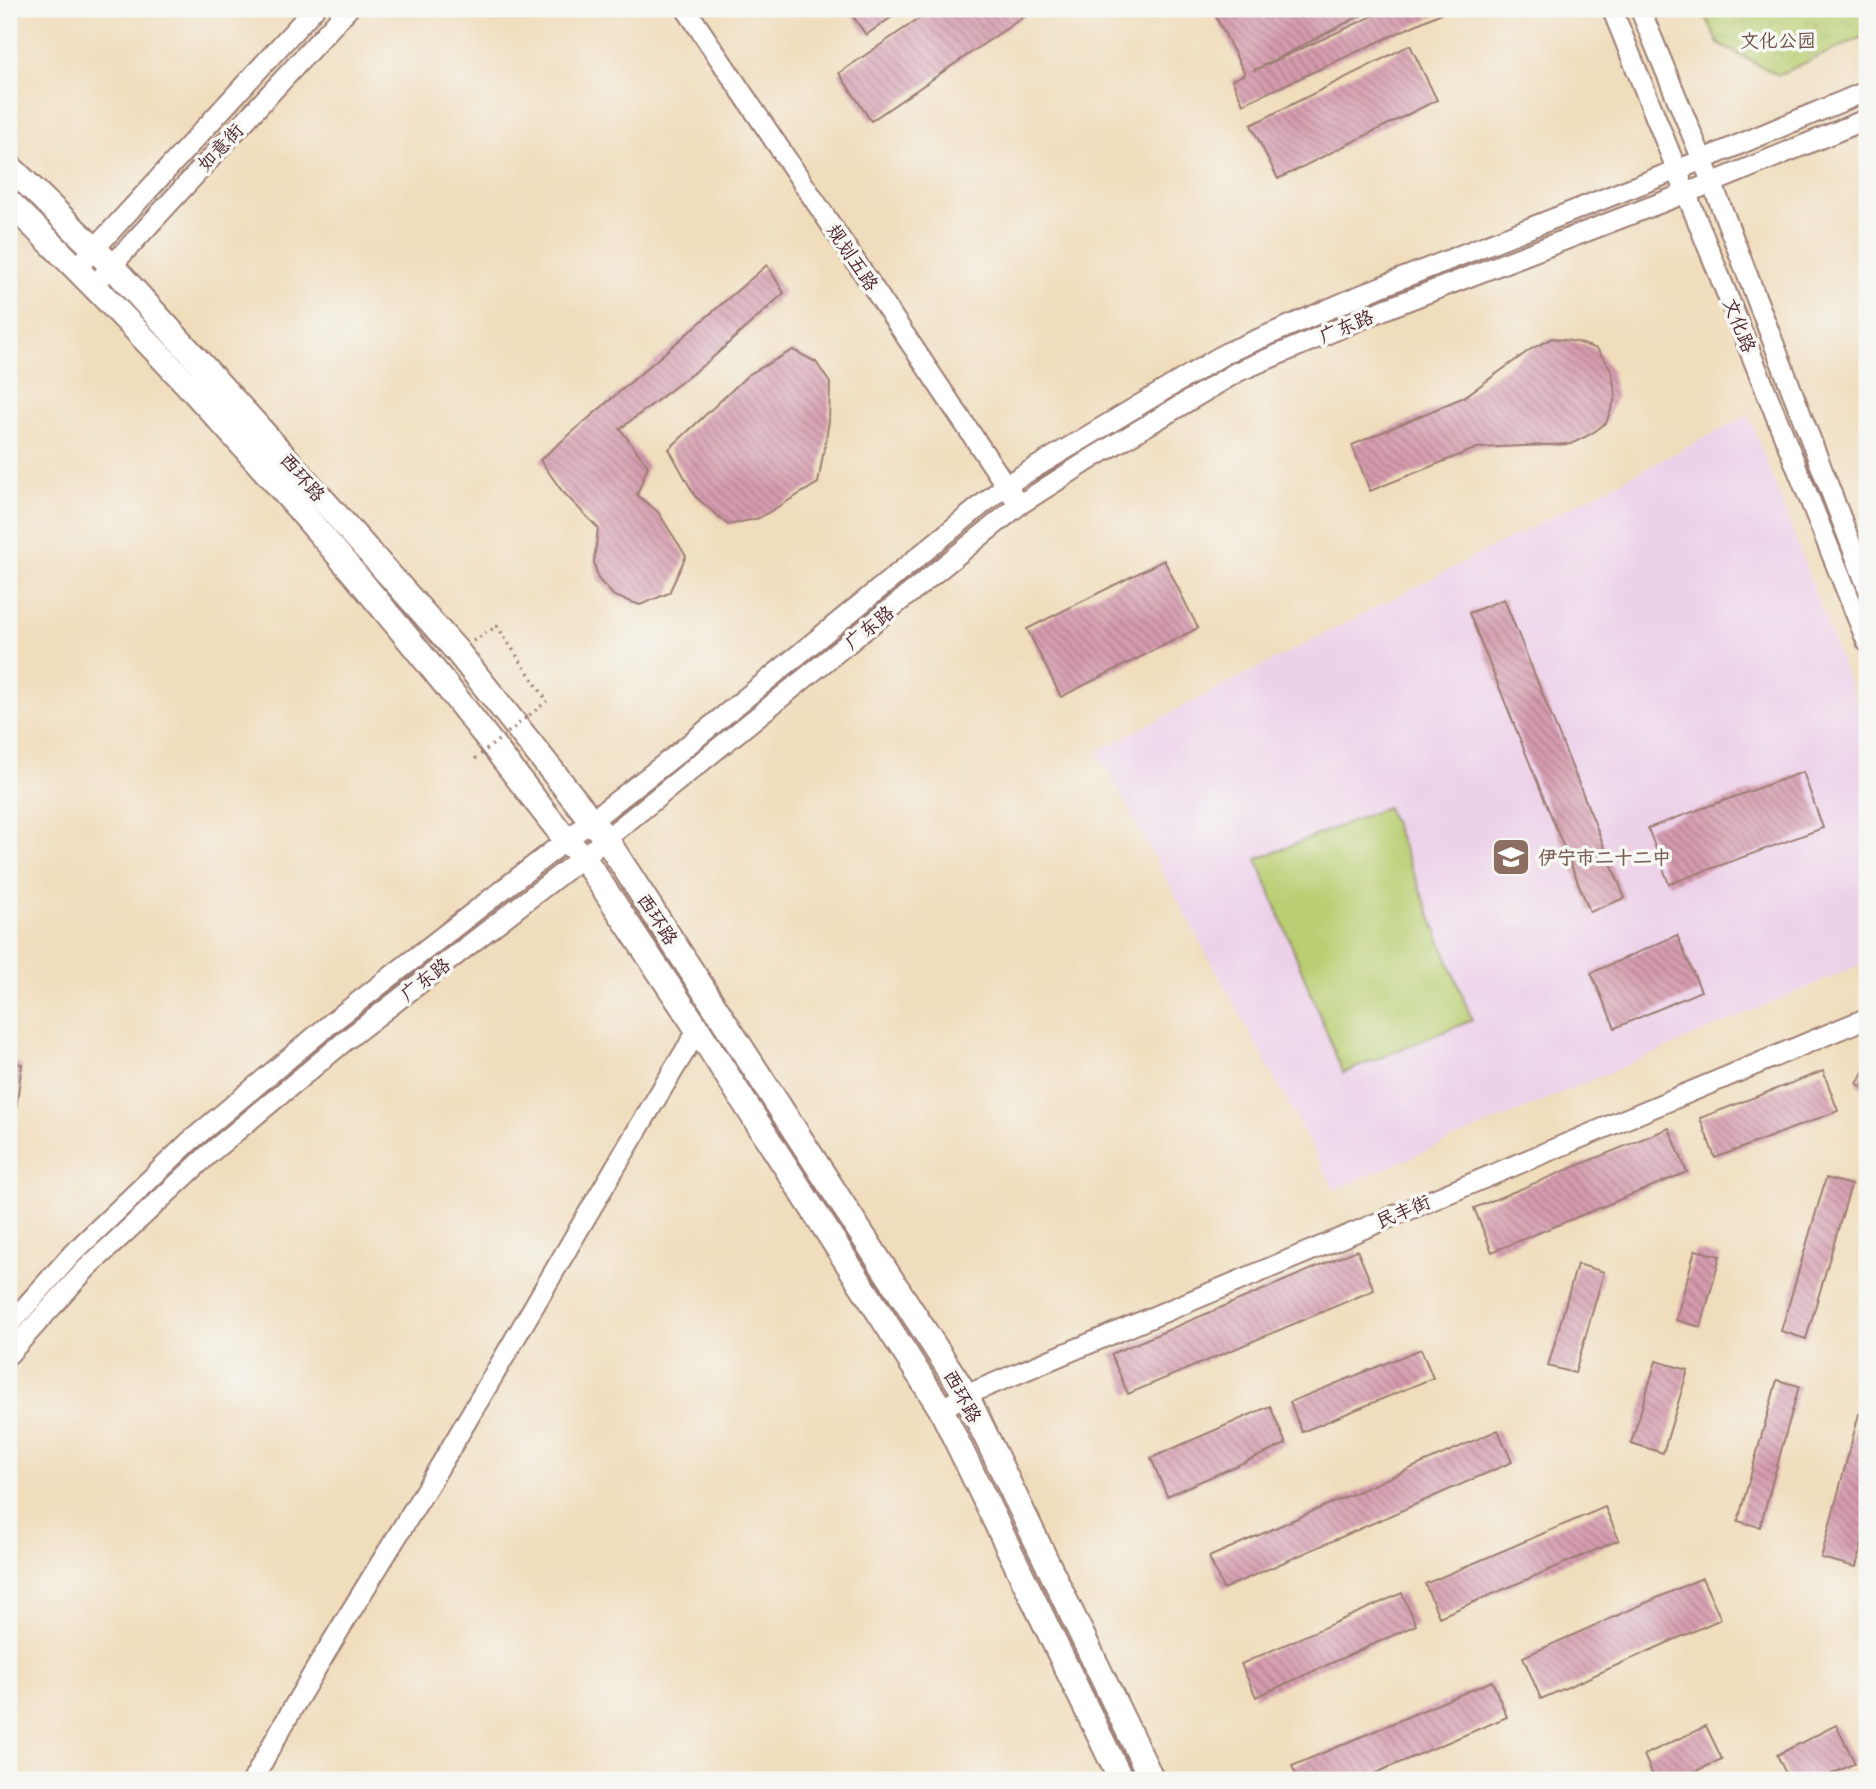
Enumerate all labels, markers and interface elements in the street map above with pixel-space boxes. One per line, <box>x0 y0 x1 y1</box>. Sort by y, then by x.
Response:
park label: 文化公园 <box>1740 28 1816 52</box>
street label: 如意街 <box>192 118 248 176</box>
street label: 规划五路 <box>822 219 884 295</box>
street label: 文化路 <box>1718 294 1762 356</box>
street label: 广东路 <box>1315 304 1377 348</box>
street label: 西环路 <box>275 448 331 506</box>
street label: 广东路 <box>839 600 899 654</box>
school or university icon: 伊宁市二十二中 <box>1490 836 1532 878</box>
place label: 伊宁市二十二中 <box>1538 845 1671 869</box>
street label: 西环路 <box>632 889 684 949</box>
street label: 广东路 <box>395 952 455 1006</box>
street label: 民丰街 <box>1372 1189 1434 1233</box>
street label: 西环路 <box>939 1365 987 1427</box>

